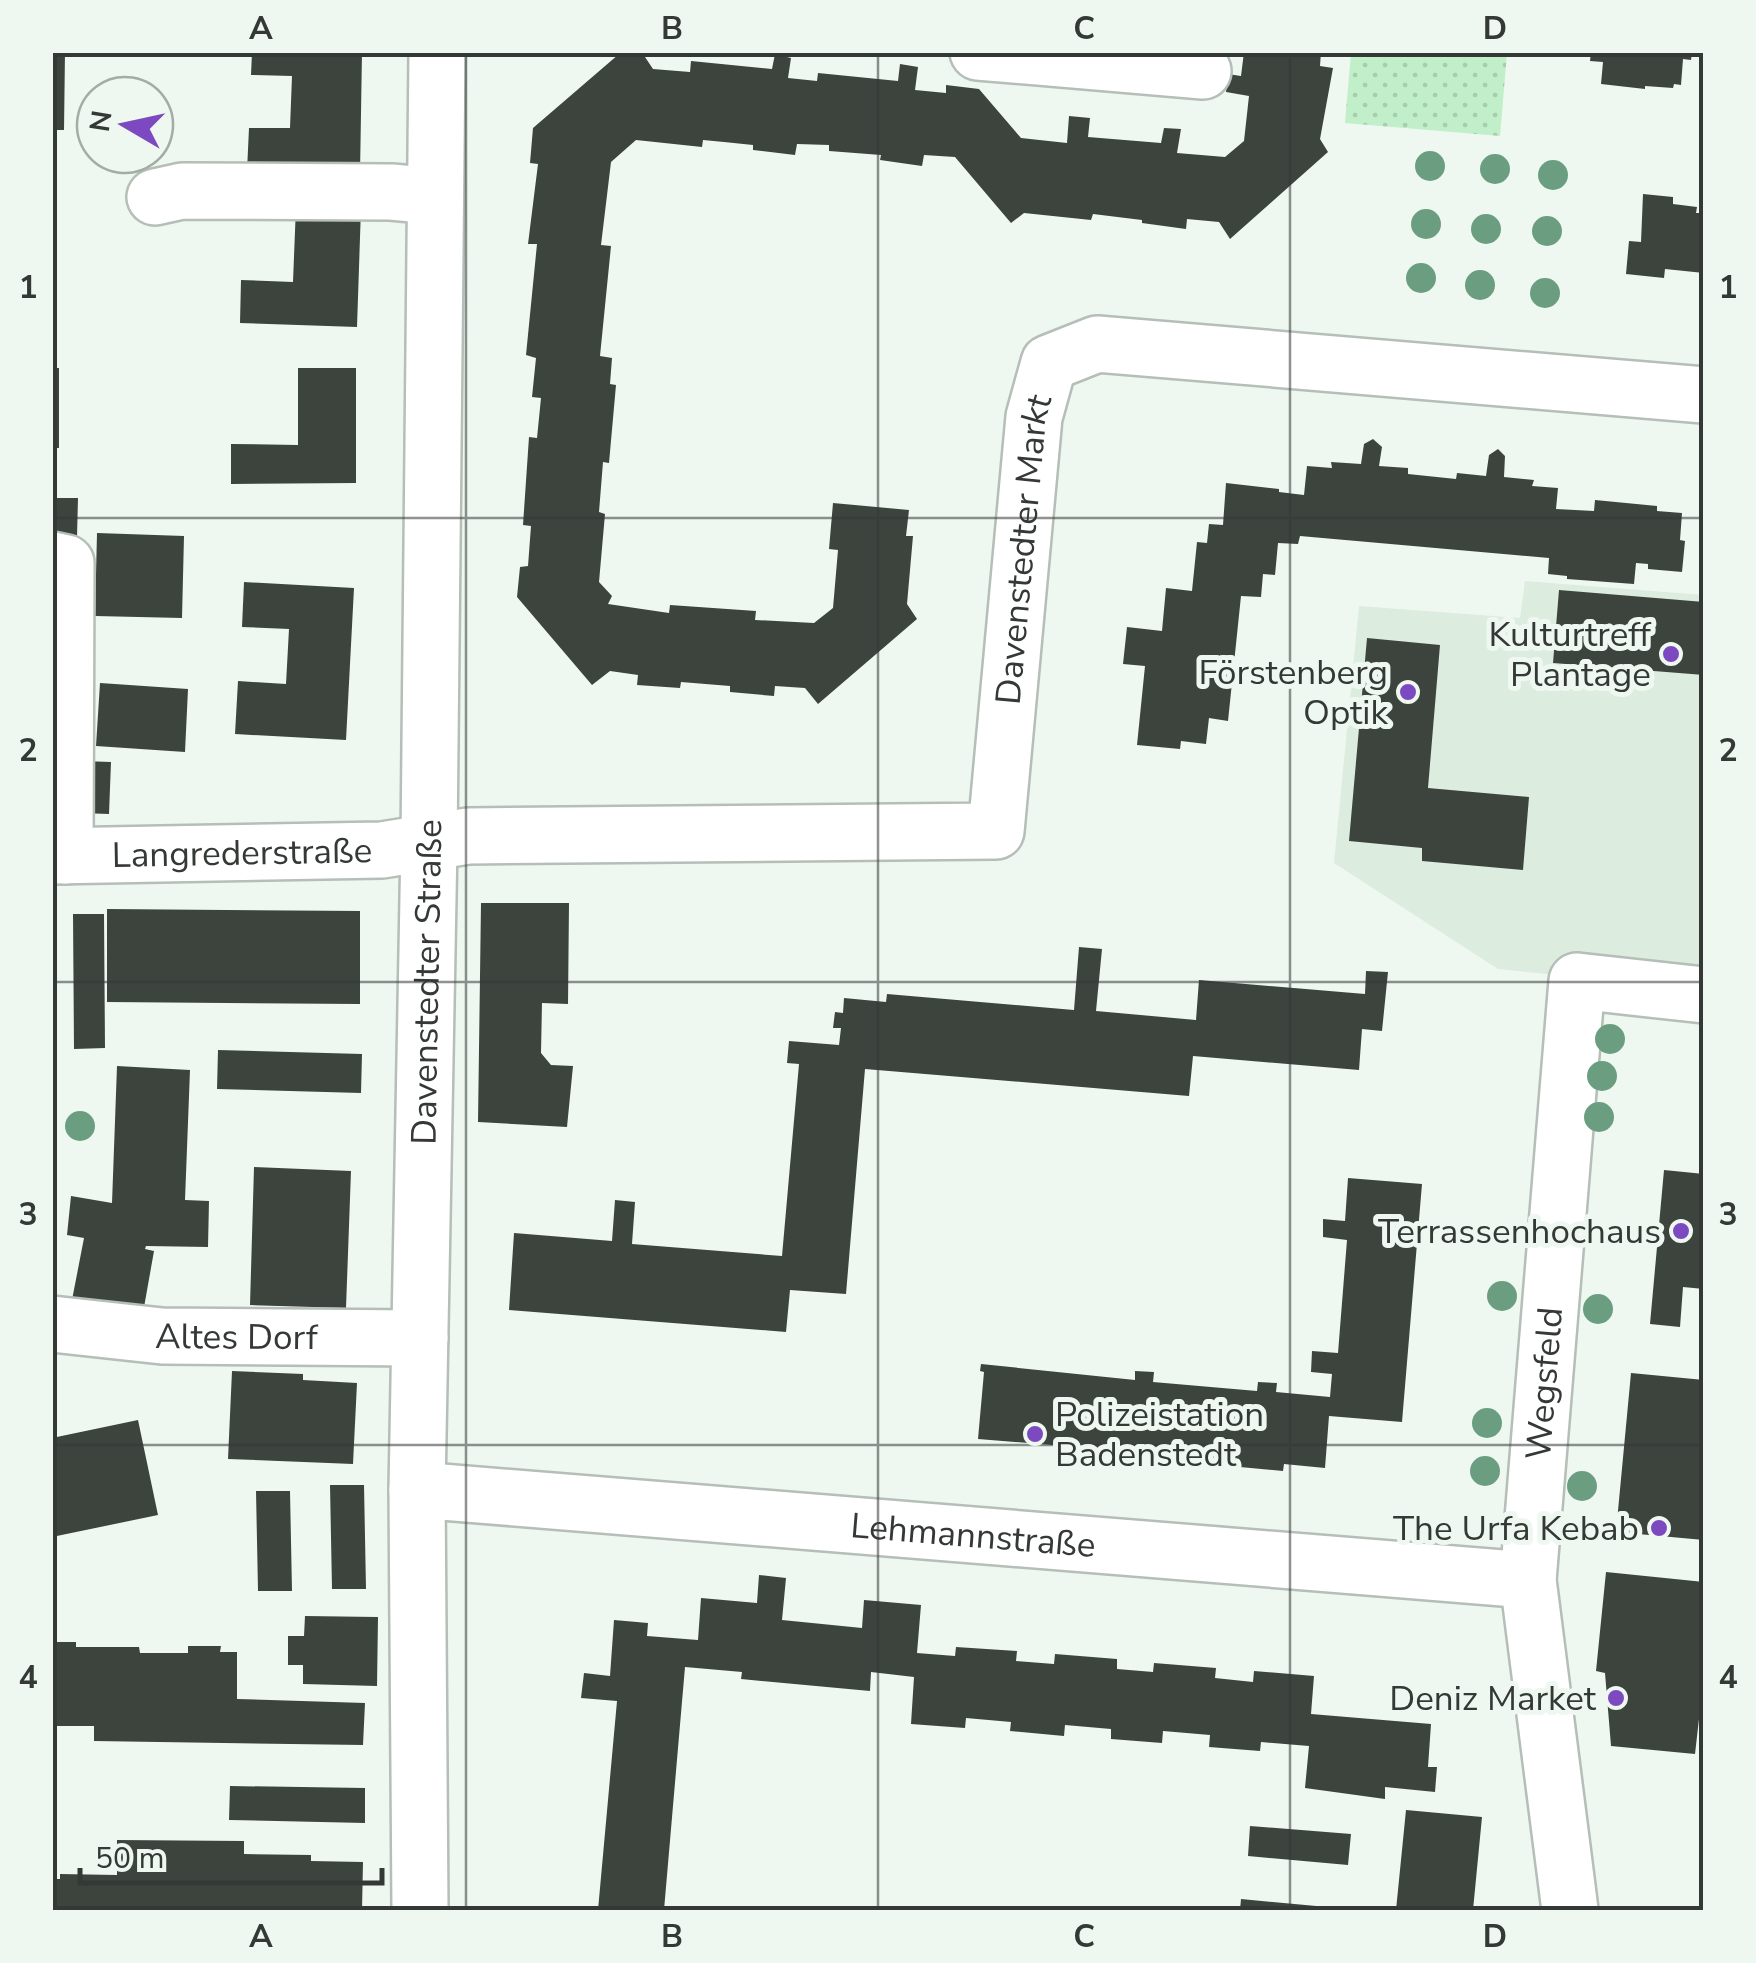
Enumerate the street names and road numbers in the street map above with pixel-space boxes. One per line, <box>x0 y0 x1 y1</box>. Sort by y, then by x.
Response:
street label: Davenstedter Markt <box>985 388 1063 706</box>
street label: Davenstedter Straße <box>400 819 453 1145</box>
street label: Langrederstraße <box>111 827 373 879</box>
street label: Wegsfeld <box>1515 1305 1574 1461</box>
street label: Altes Dorf <box>155 1313 319 1361</box>
street label: Lehmannstraße <box>849 1502 1097 1569</box>

